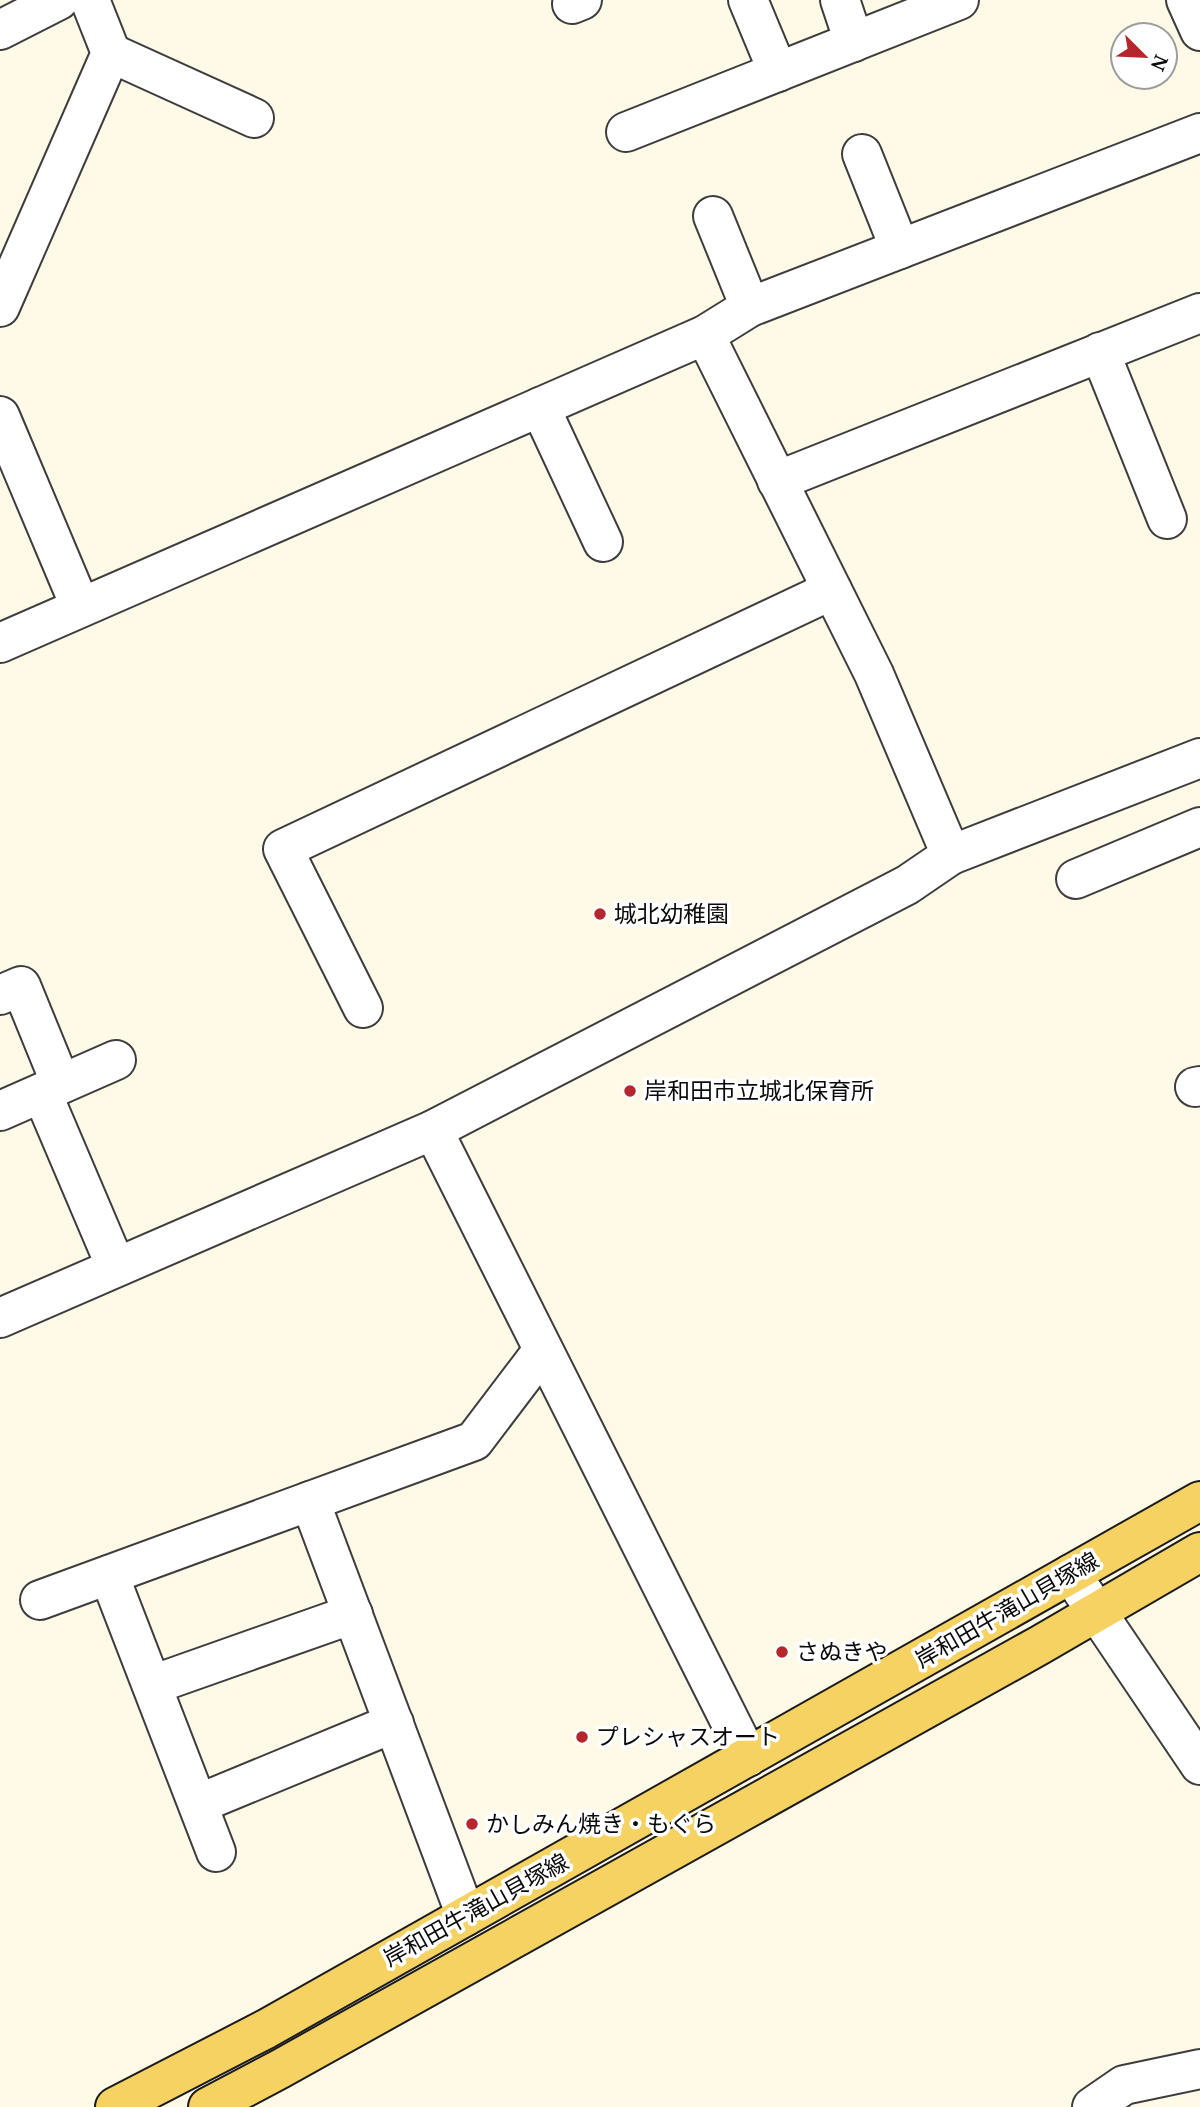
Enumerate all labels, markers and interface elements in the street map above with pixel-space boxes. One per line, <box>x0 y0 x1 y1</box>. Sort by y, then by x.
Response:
north arrow <box>1109 21 1179 91</box>
text: N <box>1145 51 1174 75</box>
place label: 城北幼稚園 <box>614 897 729 929</box>
marker: 城北幼稚園 <box>592 906 608 922</box>
place label: 岸和田市立城北保育所 <box>644 1074 874 1106</box>
marker: 岸和田市立城北保育所 <box>622 1083 638 1099</box>
street label: 岸和田牛滝山貝塚線 <box>909 1544 1104 1675</box>
place label: さぬきや <box>796 1635 888 1667</box>
marker: さぬきや <box>774 1644 790 1660</box>
place label: プレシャスオート <box>596 1720 780 1752</box>
marker: プレシャスオート <box>574 1729 590 1745</box>
place label: かしみん焼き・もぐら <box>486 1807 716 1839</box>
marker: かしみん焼き・もぐら <box>464 1816 480 1832</box>
street label: 岸和田牛滝山貝塚線 <box>377 1845 574 1973</box>

